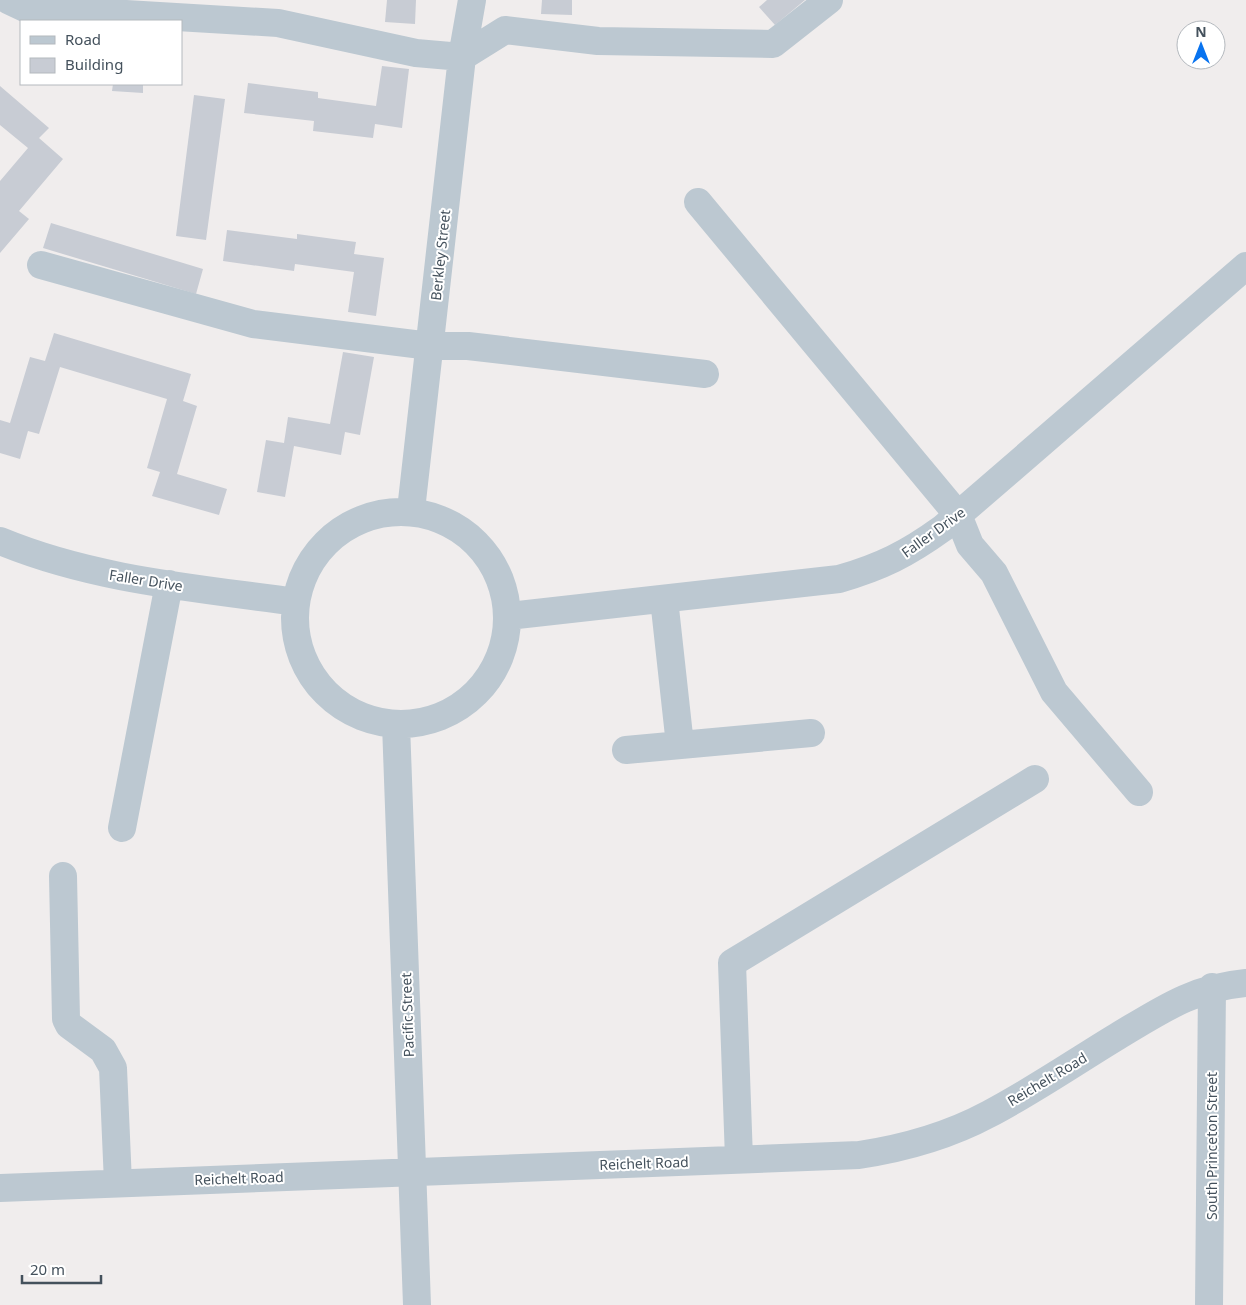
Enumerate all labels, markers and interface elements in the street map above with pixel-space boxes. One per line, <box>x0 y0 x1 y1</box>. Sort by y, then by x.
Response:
legend <box>20 20 182 85</box>
north arrow <box>1176 20 1226 70</box>
text: N <box>1195 22 1207 41</box>
text: Road <box>65 29 101 49</box>
text: Building <box>65 54 123 74</box>
street label: Berkley Street <box>426 209 454 301</box>
street label: Faller Drive <box>897 502 969 562</box>
street label: Faller Drive <box>108 565 184 595</box>
street label: Pacific Street <box>396 972 418 1058</box>
street label: Reichelt Road <box>1004 1048 1090 1110</box>
street label: South Princeton Street <box>1202 1072 1221 1220</box>
street label: Reichelt Road <box>599 1152 689 1174</box>
street label: Reichelt Road <box>194 1167 284 1189</box>
scale bar <box>22 1252 101 1284</box>
text: 20 m <box>30 1259 65 1279</box>

